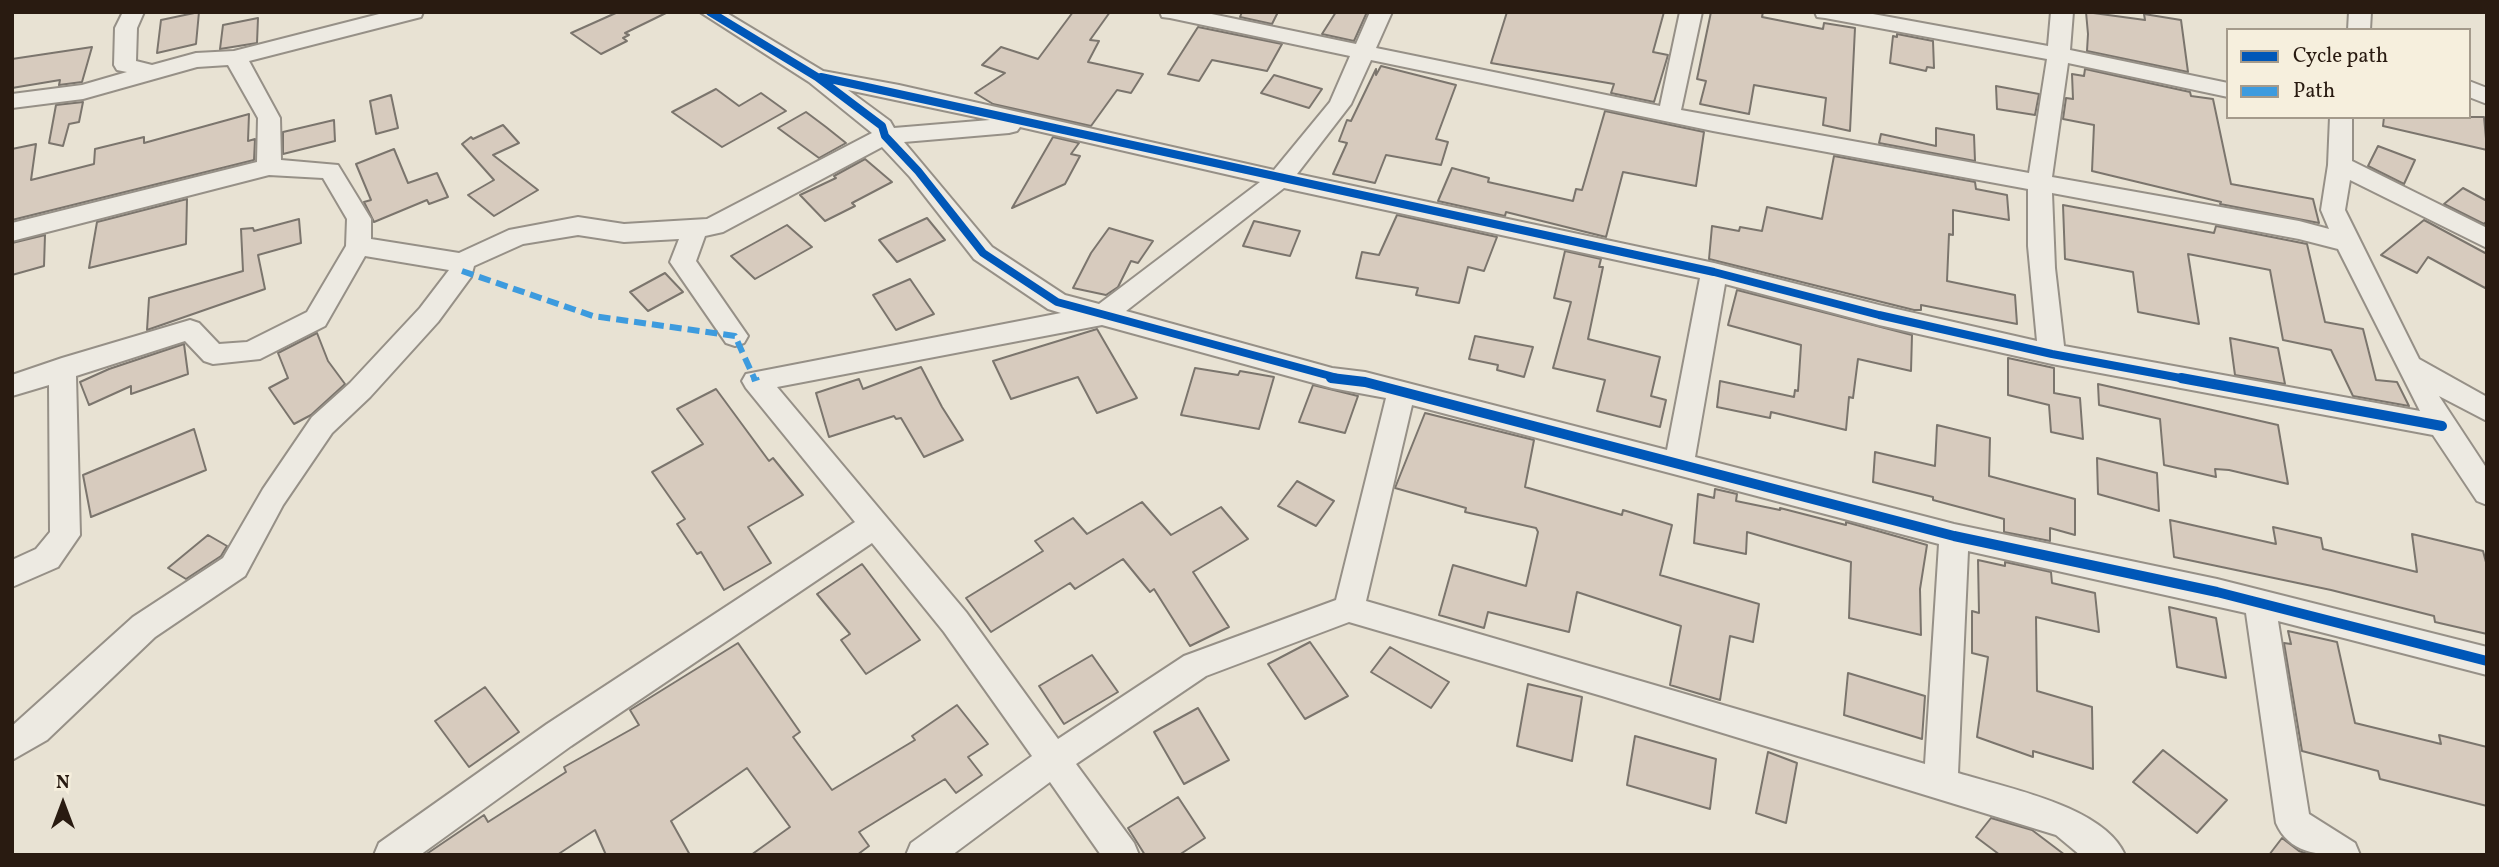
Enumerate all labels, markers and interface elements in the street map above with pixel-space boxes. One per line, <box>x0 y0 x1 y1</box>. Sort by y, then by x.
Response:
legend <box>2226 28 2471 119</box>
text: Cycle path <box>2293 42 2388 71</box>
text: Path <box>2293 77 2335 106</box>
north arrow <box>28 769 98 839</box>
text: N <box>56 770 70 796</box>

